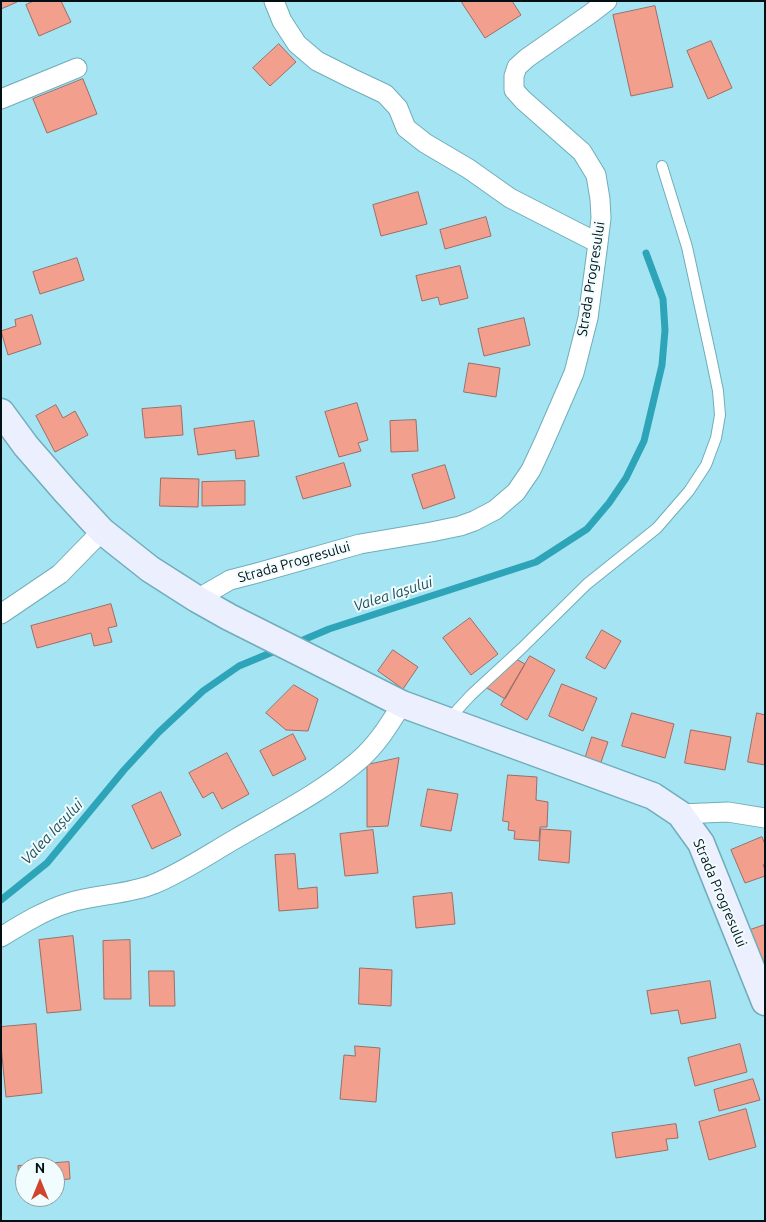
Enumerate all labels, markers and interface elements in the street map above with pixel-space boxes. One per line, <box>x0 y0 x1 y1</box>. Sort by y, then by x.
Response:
street label: Strada Progresului <box>574 220 608 338</box>
street label: Strada Progresului <box>236 538 352 586</box>
water label: Valea Iașului <box>351 573 435 615</box>
water label: Valea Iașului <box>17 796 87 868</box>
street label: Strada Progresului <box>690 836 750 950</box>
north arrow <box>15 1157 65 1207</box>
text: N <box>35 1160 45 1176</box>

